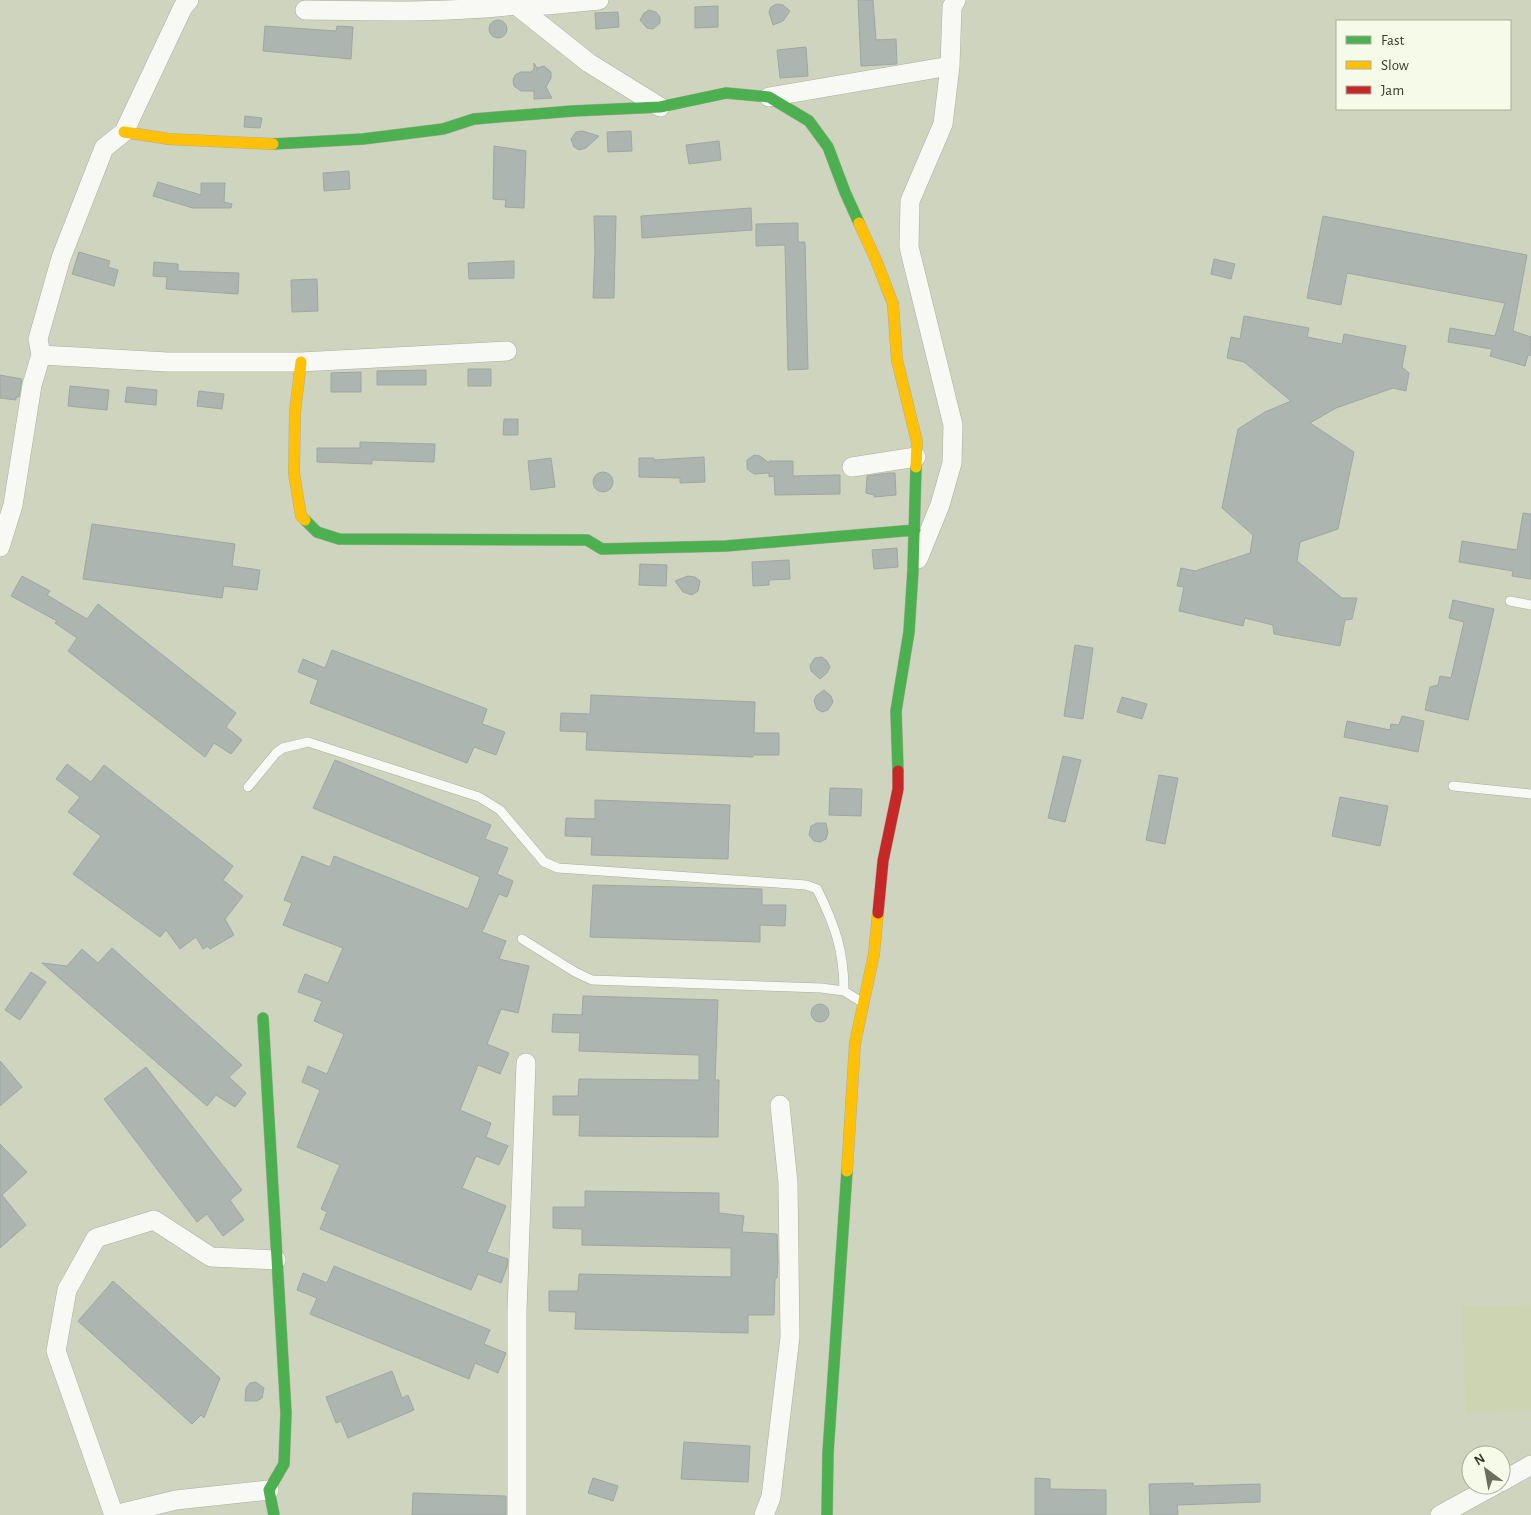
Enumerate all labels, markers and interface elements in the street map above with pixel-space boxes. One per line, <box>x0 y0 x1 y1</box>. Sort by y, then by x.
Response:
legend <box>1336 20 1511 110</box>
text: Fast <box>1381 33 1405 48</box>
text: Slow <box>1381 58 1409 73</box>
text: Jam <box>1381 83 1404 98</box>
north arrow <box>1461 1445 1511 1495</box>
text: N <box>1472 1451 1487 1468</box>

